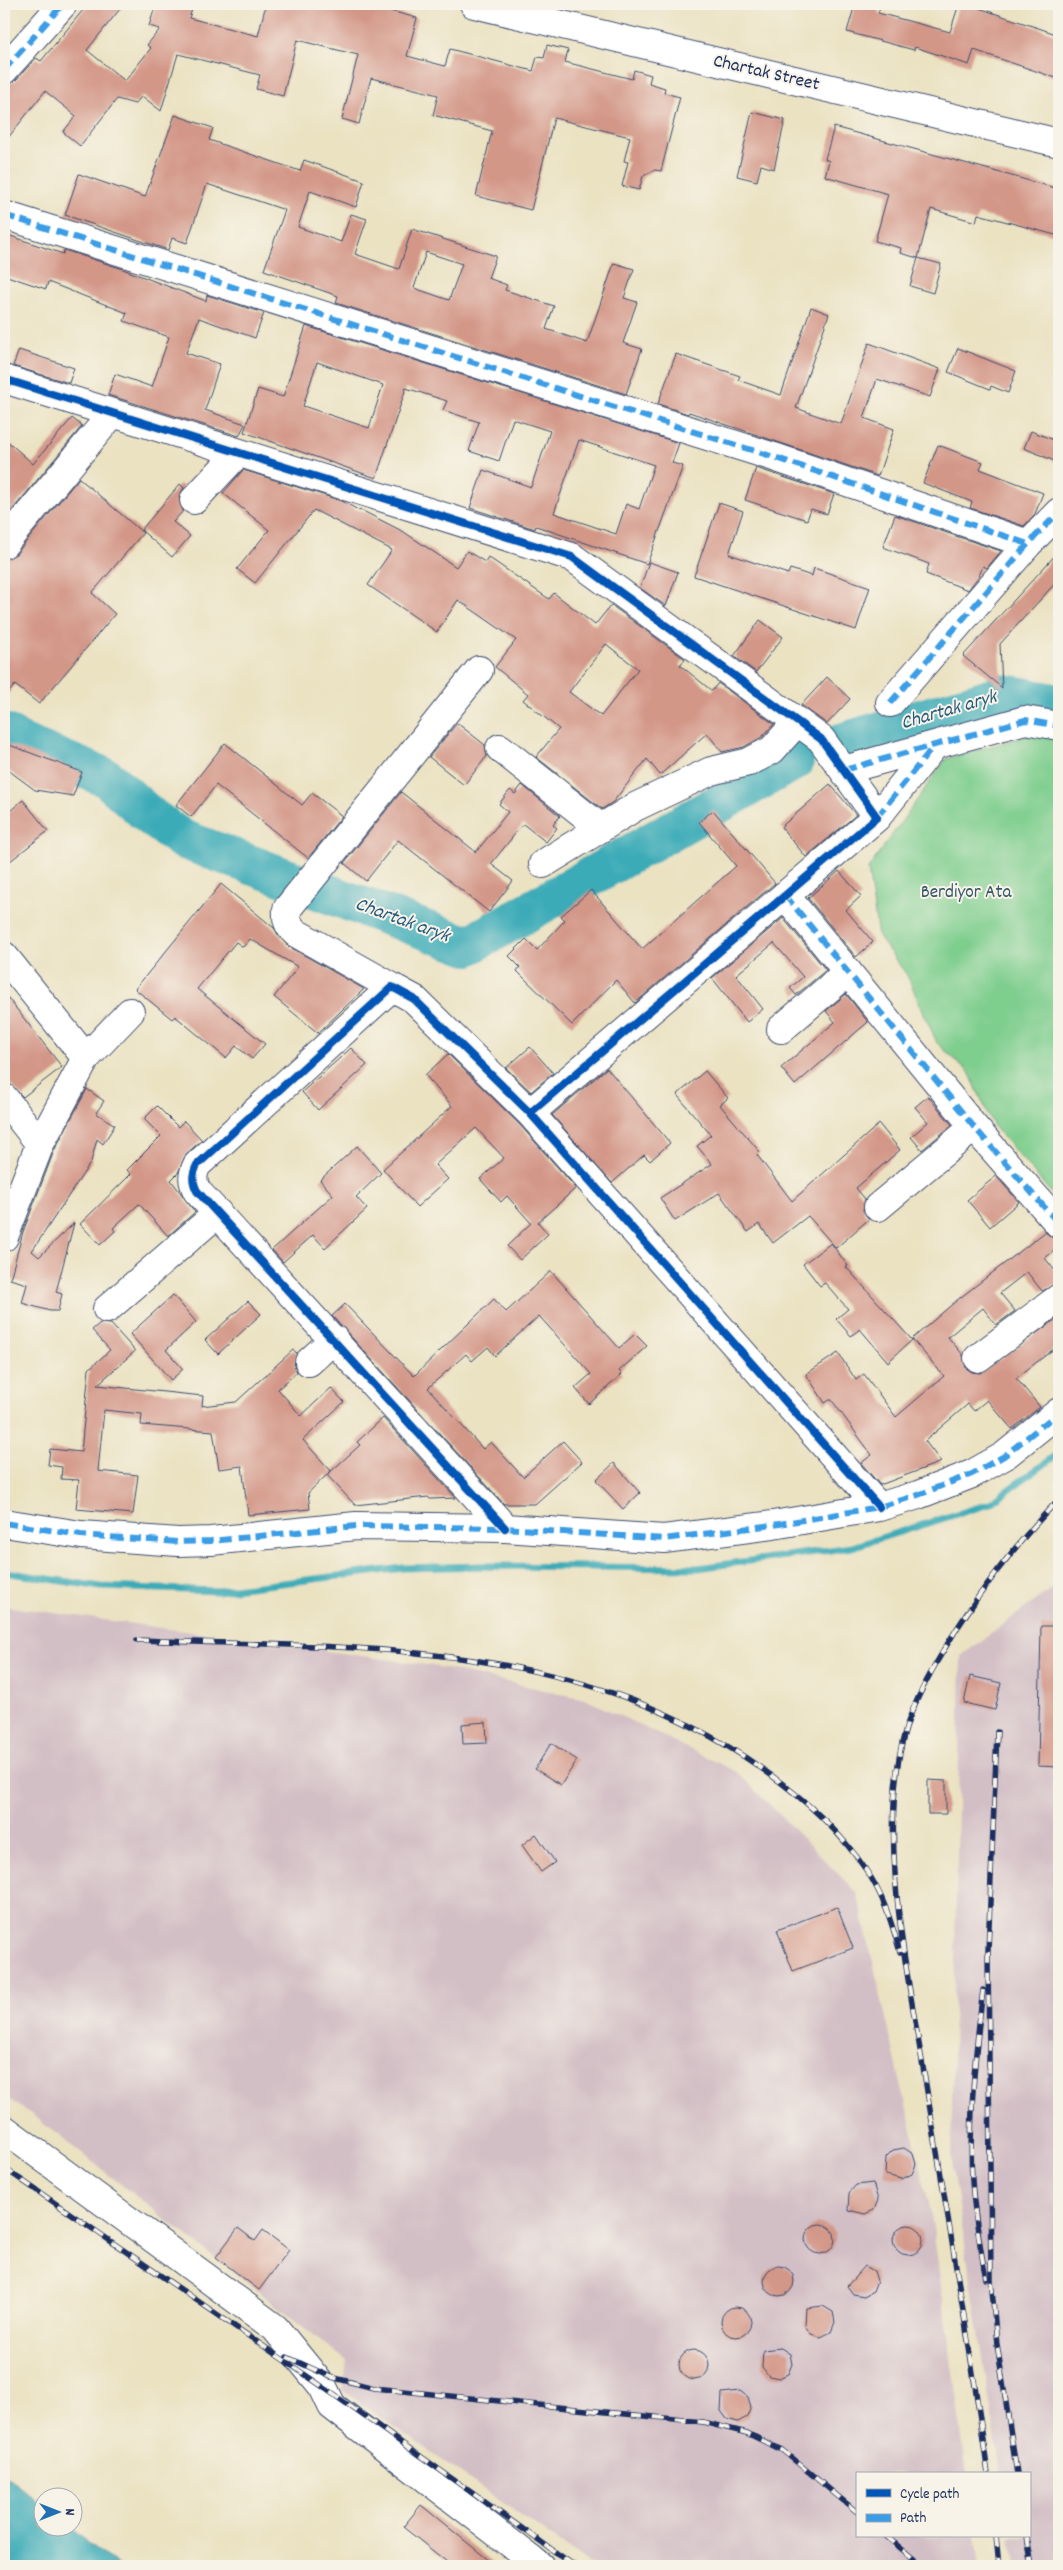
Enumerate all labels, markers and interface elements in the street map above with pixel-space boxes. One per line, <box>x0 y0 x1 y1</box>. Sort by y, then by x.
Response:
street label: Chartak Street <box>710 49 822 99</box>
water label: Chartak aryk <box>898 683 1002 738</box>
park label: Berdiyor Ata <box>921 880 1012 907</box>
water label: Chartak aryk <box>351 891 455 952</box>
legend <box>856 2472 1030 2538</box>
text: Cycle path <box>900 2484 960 2506</box>
north arrow <box>32 2488 82 2538</box>
text: Path <box>900 2508 926 2530</box>
text: N <box>59 2509 79 2516</box>

